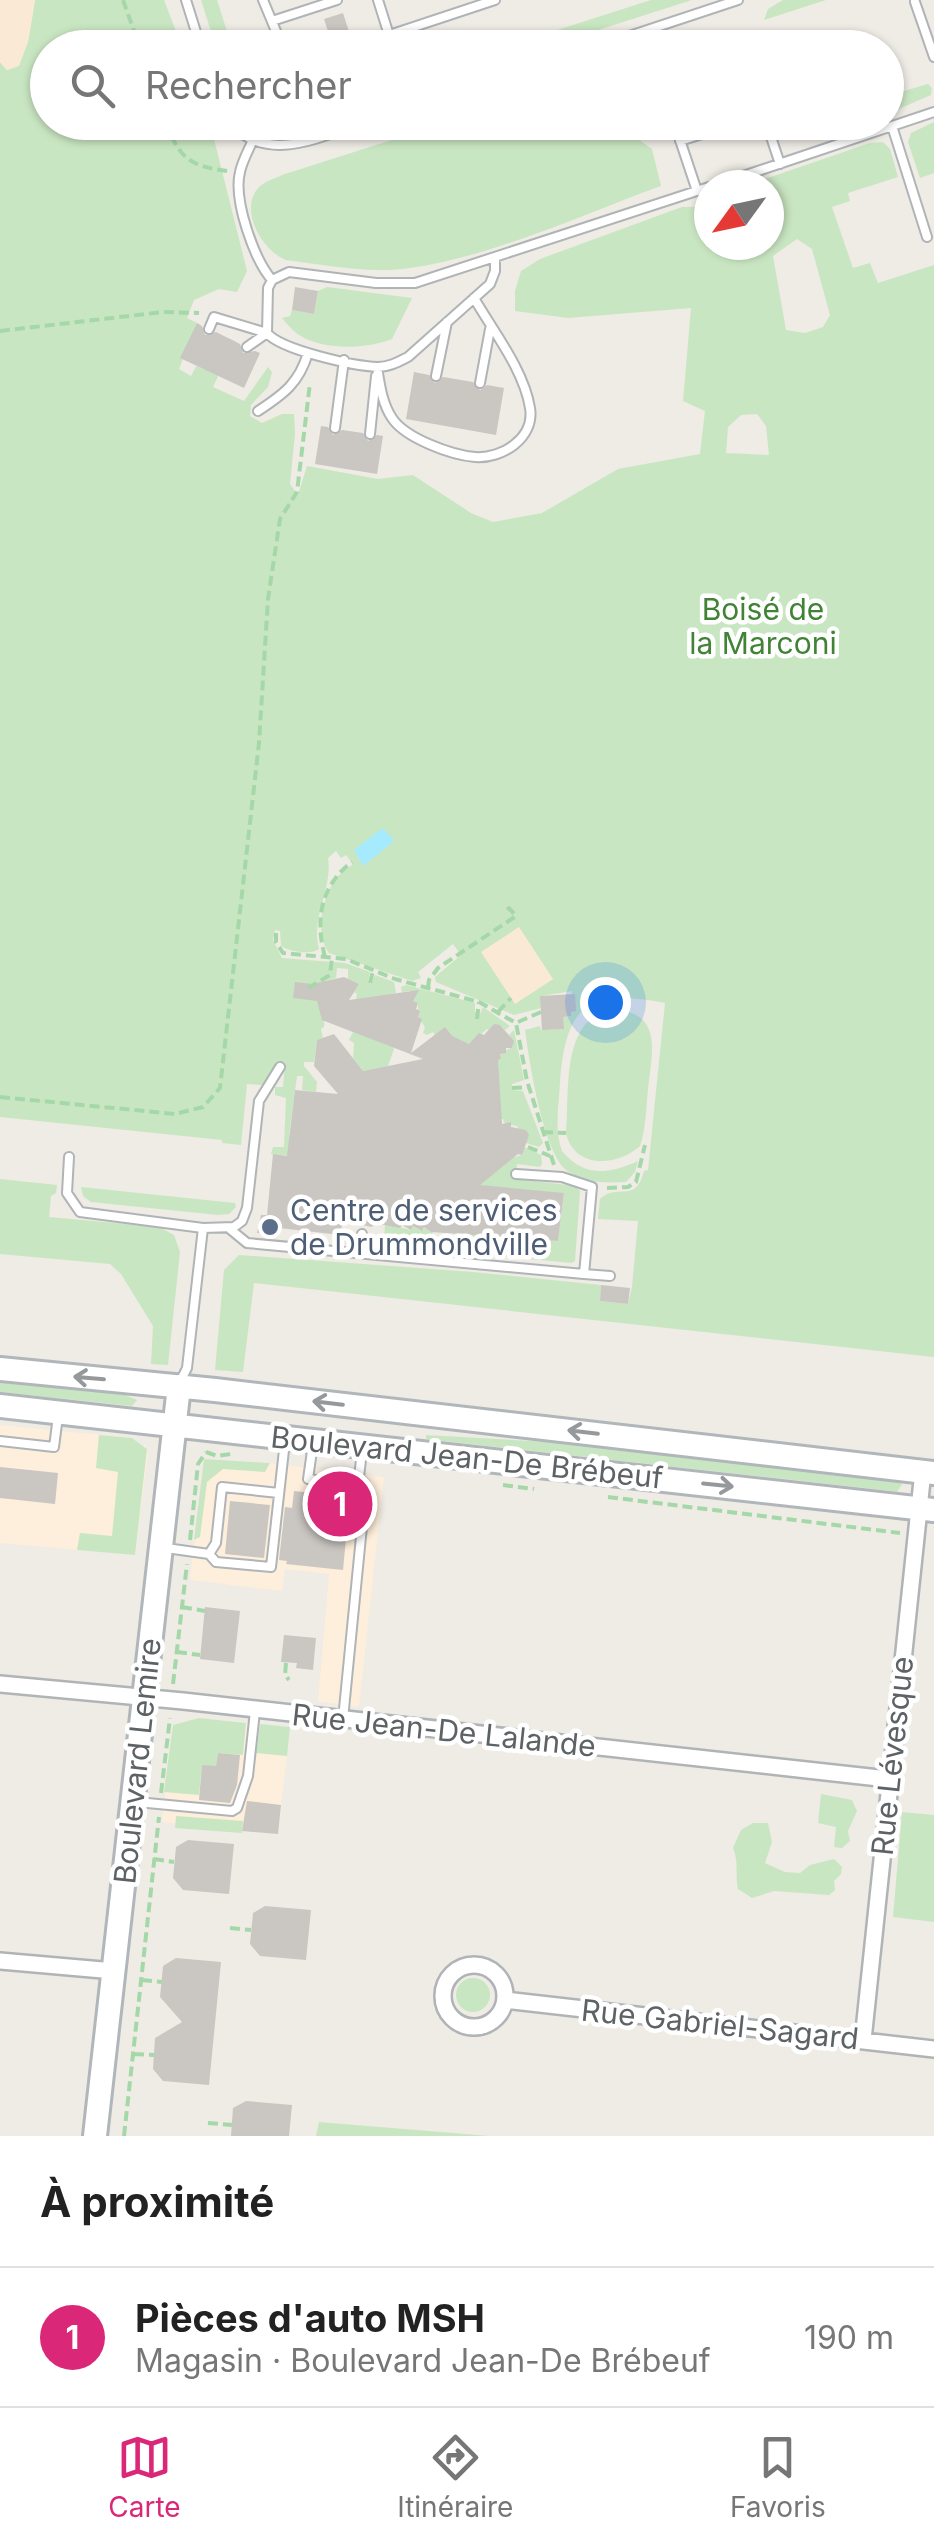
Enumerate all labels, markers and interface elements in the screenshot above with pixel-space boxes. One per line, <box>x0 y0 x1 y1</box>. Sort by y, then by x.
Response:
search box <box>30 30 904 140</box>
icon: search <box>65 58 120 113</box>
text: Rechercher <box>145 62 352 108</box>
north arrow <box>694 170 784 260</box>
park label: Boisé de la Marconi <box>689 591 837 661</box>
your location <box>580 977 631 1028</box>
place label: Centre de services de Drummondville <box>290 1192 558 1262</box>
marker: Centre de services de Drummondville <box>259 1216 281 1238</box>
one-way arrow <box>74 1368 106 1387</box>
one-way arrow <box>312 1393 345 1412</box>
street label: Boulevard Jean-De Brébeuf <box>269 1418 665 1496</box>
one-way arrow <box>567 1422 599 1441</box>
pin: 1 <box>308 1466 372 1542</box>
one-way arrow <box>702 1476 734 1495</box>
street label: Boulevard Lemire <box>106 1636 168 1886</box>
street label: Rue Lévesque <box>864 1655 920 1857</box>
street label: Rue Jean-De Lalande <box>290 1696 598 1764</box>
street label: Rue Gabriel-Sagard <box>580 1992 860 2056</box>
text: À proximité <box>40 2176 274 2227</box>
text: Pièces d'auto MSH <box>135 2295 485 2341</box>
text: 1 <box>66 2318 79 2357</box>
text: 190 m <box>804 2318 894 2357</box>
text: Magasin · Boulevard Jean-De Brébeuf <box>135 2341 711 2380</box>
tab: Carte <box>108 2430 181 2524</box>
tab: Itinéraire <box>397 2430 513 2524</box>
tab: Favoris <box>730 2430 826 2524</box>

